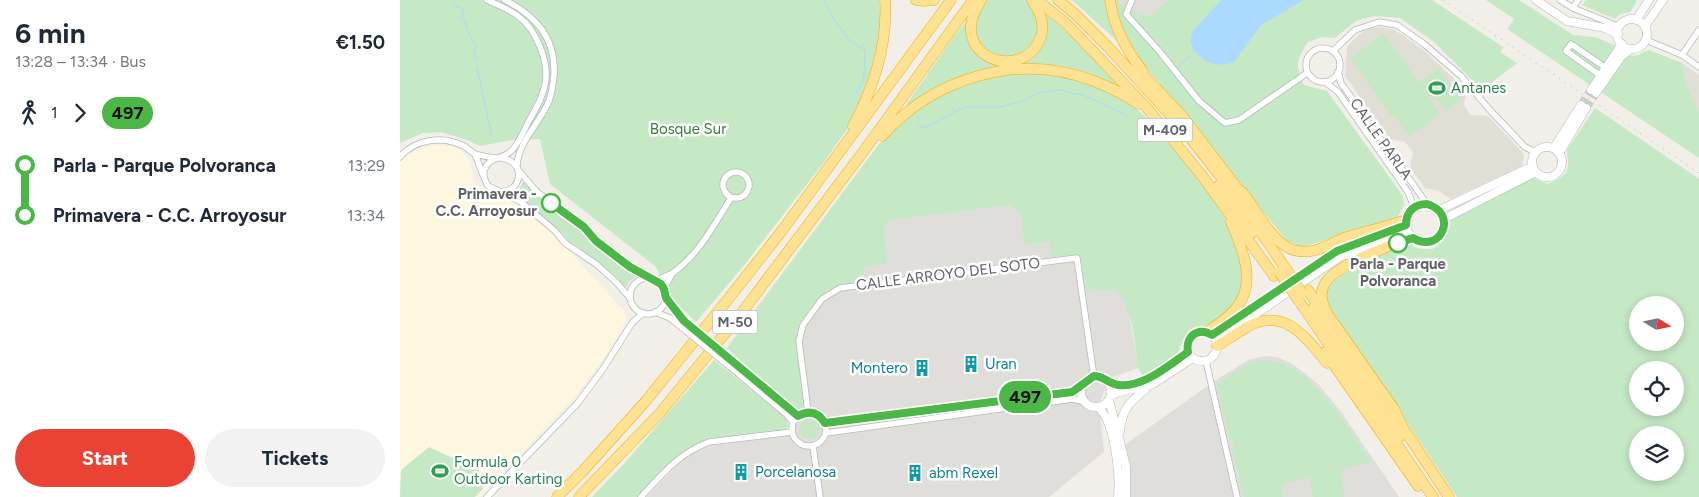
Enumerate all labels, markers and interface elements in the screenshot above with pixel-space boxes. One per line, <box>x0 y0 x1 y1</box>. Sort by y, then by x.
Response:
text: 6 min <box>15 16 86 50</box>
text: €1.50 <box>336 31 385 54</box>
text: 13:28 – 13:34 · Bus <box>15 52 146 71</box>
sports icon: Antanes <box>1427 78 1447 98</box>
place label: Antanes <box>1451 79 1506 97</box>
street label: CALLE PARLA <box>1346 95 1416 183</box>
icon: walk <box>15 99 43 127</box>
icon: forward <box>66 99 94 127</box>
text: 497 <box>112 102 143 124</box>
text: 1 <box>51 103 58 122</box>
road number: M-409 <box>1138 118 1192 142</box>
park label: Bosque Sur <box>650 120 726 138</box>
text: Parla - Parque Polvoranca <box>53 154 276 177</box>
text: 13:29 <box>348 156 385 175</box>
place label: Primavera - C.C. Arroyosur <box>435 185 537 220</box>
marker: Primavera - C.C. Arroyosur <box>541 193 561 213</box>
text: Primavera - C.C. Arroyosur <box>53 204 287 227</box>
text: 13:34 <box>347 206 385 225</box>
marker: Parla - Parque Polvoranca <box>1388 233 1408 253</box>
street label: CALLE ARROYO DEL SOTO <box>855 254 1041 294</box>
place label: Parla - Parque Polvoranca <box>1350 255 1447 290</box>
north arrow <box>1629 296 1684 351</box>
map controls <box>1629 296 1684 481</box>
road number: M-50 <box>712 311 758 334</box>
building icon: Uran <box>961 354 981 374</box>
place label: Uran <box>985 355 1017 373</box>
building icon: Montero <box>912 358 932 378</box>
place label: Montero <box>851 359 908 377</box>
button: locate <box>1629 361 1684 416</box>
line badge: 497 <box>996 381 1054 413</box>
text: 497 <box>1009 386 1041 408</box>
button: layers <box>1629 426 1684 481</box>
button: Start <box>15 429 195 487</box>
button: Tickets <box>205 429 385 487</box>
place label: Formula 0 Outdoor Karting <box>454 453 563 488</box>
sports icon: Formula 0 Outdoor Karting <box>430 461 450 481</box>
building icon: Porcelanosa <box>731 462 751 482</box>
place label: Porcelanosa <box>755 463 836 481</box>
building icon: abm Rexel <box>905 463 925 483</box>
place label: abm Rexel <box>929 464 998 482</box>

